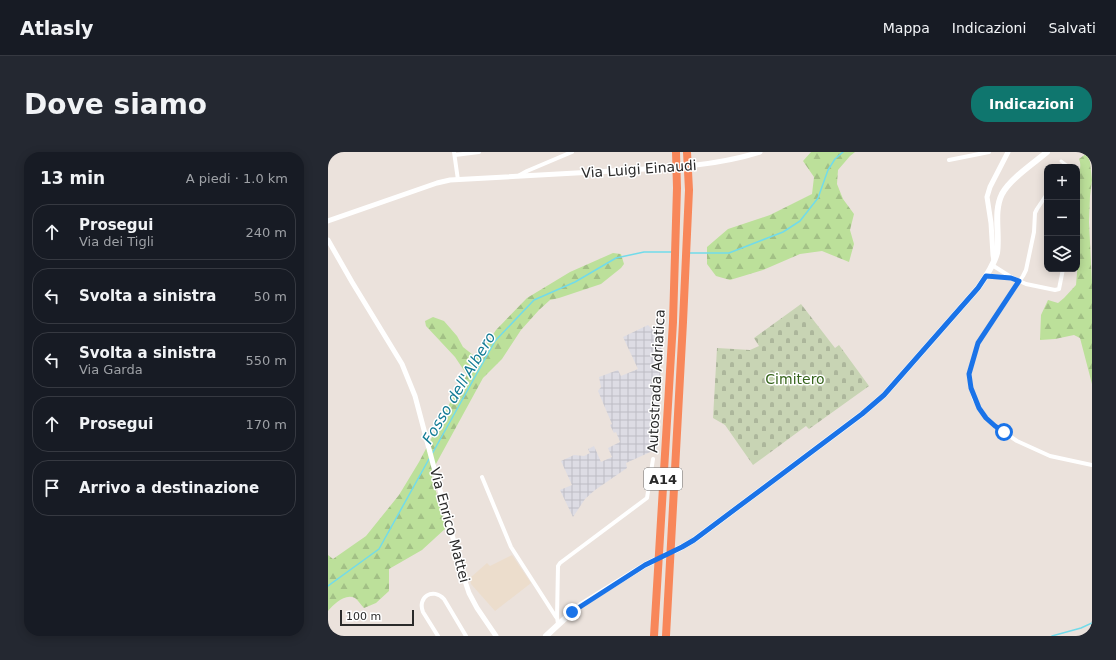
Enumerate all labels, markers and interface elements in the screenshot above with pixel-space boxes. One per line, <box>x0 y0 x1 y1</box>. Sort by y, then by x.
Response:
text: Atlasly <box>20 17 93 39</box>
text: Mappa <box>883 20 930 36</box>
text: Indicazioni <box>952 20 1026 36</box>
text: Salvati <box>1048 20 1096 36</box>
button: Indicazioni <box>971 86 1092 122</box>
text: Dove siamo <box>24 88 207 121</box>
street label: Via Luigi Einaudi <box>581 157 697 181</box>
map controls <box>1044 164 1080 272</box>
button: + <box>1044 164 1080 200</box>
text: 13 min <box>40 168 105 188</box>
text: A piedi · 1.0 km <box>186 171 288 186</box>
button: − <box>1044 200 1080 236</box>
text: Prosegui <box>79 216 153 234</box>
icon: ahead <box>41 221 63 243</box>
text: 240 m <box>245 225 287 240</box>
text: Via dei Tigli <box>79 234 154 249</box>
button: layers <box>1044 236 1080 272</box>
icon: left <box>41 285 63 307</box>
text: Svolta a sinistra <box>79 287 216 305</box>
text: 50 m <box>254 289 287 304</box>
street label: Autostrada Adriatica <box>644 309 668 453</box>
water label: Fosso dell'Albero <box>419 329 499 447</box>
text: Svolta a sinistra <box>79 344 216 362</box>
icon: left <box>41 349 63 371</box>
text: 550 m <box>245 353 287 368</box>
text: Via Garda <box>79 362 143 377</box>
park label: Cimitero <box>765 371 825 387</box>
icon: ahead <box>41 413 63 435</box>
text: Prosegui <box>79 415 153 433</box>
text: 170 m <box>245 417 287 432</box>
route start <box>995 423 1013 441</box>
street label: Via Enrico Mattei <box>427 466 473 584</box>
road number: A14 <box>644 468 682 490</box>
icon: arrive <box>41 477 63 499</box>
text: Arrivo a destinazione <box>79 479 259 497</box>
route end <box>563 603 581 621</box>
scale bar <box>340 608 414 627</box>
text: 100 m <box>346 610 381 623</box>

